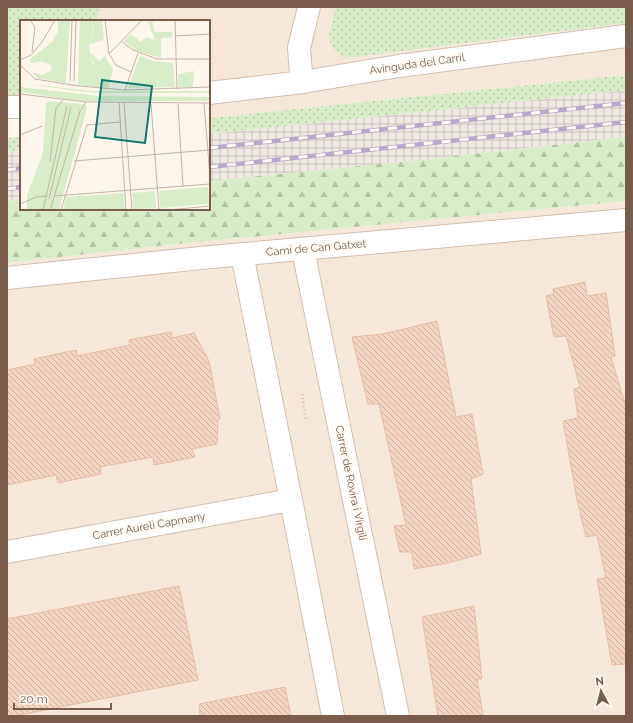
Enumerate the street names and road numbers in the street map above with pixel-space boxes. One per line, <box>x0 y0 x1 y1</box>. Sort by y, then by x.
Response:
street label: Avinguda del Carril <box>368 51 466 77</box>
street label: Camí de Can Gatxet <box>265 237 367 259</box>
street label: Carrer de Rovira i Virgili <box>332 424 370 542</box>
street label: Carrer Aureli Capmany <box>91 510 207 542</box>

